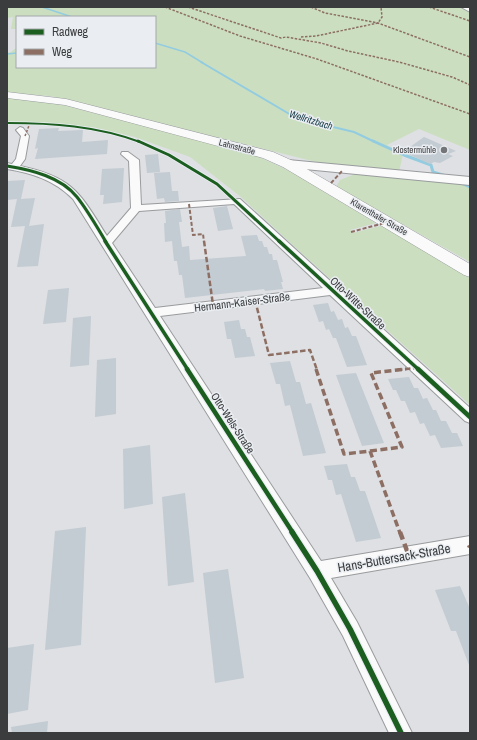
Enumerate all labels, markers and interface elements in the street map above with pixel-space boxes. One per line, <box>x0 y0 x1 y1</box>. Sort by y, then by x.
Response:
legend <box>16 16 156 68</box>
text: Radweg <box>52 24 89 40</box>
text: Weg <box>52 44 73 60</box>
water label: Wellritzbach <box>288 107 335 133</box>
street label: Lahnstraße <box>217 136 257 158</box>
place label: Klostermühle <box>393 144 436 156</box>
marker: Klostermühle <box>439 145 449 155</box>
street label: Klarenthaler Straße <box>348 196 410 238</box>
street label: Otto-Witte-Straße <box>327 274 389 332</box>
street label: Hermann-Kaiser-Straße <box>193 289 291 315</box>
street label: Otto-Wels-Straße <box>208 390 258 456</box>
street label: Hans-Buttersack-Straße <box>336 540 452 576</box>

